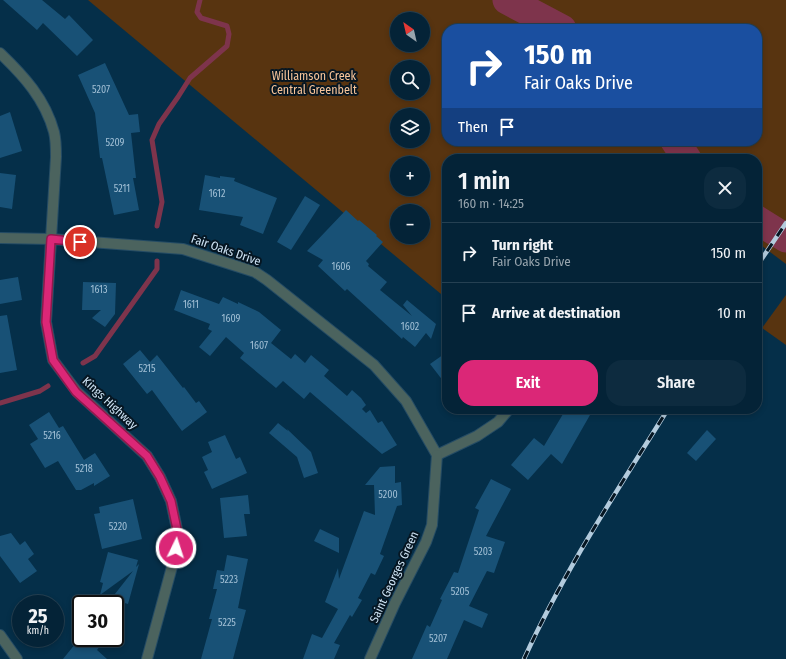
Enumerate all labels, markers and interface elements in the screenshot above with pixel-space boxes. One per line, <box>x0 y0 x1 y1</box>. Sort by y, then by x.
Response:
north arrow <box>390 12 430 52</box>
map controls <box>390 12 430 244</box>
text: 150 m <box>524 38 592 71</box>
icon: right <box>458 40 510 92</box>
button: search <box>390 60 430 100</box>
park label: Williamson Creek Central Greenbelt <box>271 69 357 97</box>
text: Fair Oaks Drive <box>524 72 633 94</box>
house number: 5207 <box>92 84 110 96</box>
button: layers <box>390 108 430 148</box>
icon: arrive <box>496 116 518 138</box>
text: Then <box>458 118 488 136</box>
house number: 5209 <box>106 137 125 149</box>
button: + <box>390 156 430 196</box>
text: 1 min <box>458 167 510 195</box>
button: close <box>704 167 746 209</box>
house number: 5211 <box>114 183 130 195</box>
house number: 1612 <box>209 188 226 200</box>
text: 160 m · 14:25 <box>458 196 524 211</box>
button: − <box>390 204 430 244</box>
pin <box>63 225 97 259</box>
icon: arrive <box>69 231 91 253</box>
street label: Fair Oaks Drive <box>189 232 263 268</box>
text: Turn right <box>492 236 553 254</box>
icon: right <box>458 242 480 264</box>
text: 150 m <box>710 244 746 262</box>
text: Fair Oaks Drive <box>492 254 571 269</box>
house number: 1606 <box>331 261 351 273</box>
house number: 1613 <box>91 284 108 296</box>
house number: 1611 <box>183 299 199 311</box>
icon: arrive <box>458 302 480 324</box>
text: Arrive at destination <box>492 304 620 322</box>
text: 10 m <box>717 304 746 322</box>
house number: 1609 <box>222 313 241 325</box>
house number: 1602 <box>401 321 420 333</box>
house number: 1607 <box>250 340 268 352</box>
button: Exit <box>458 360 598 406</box>
button: Share <box>606 360 746 406</box>
house number: 5215 <box>138 363 156 375</box>
street label: Kings Highway <box>80 374 141 433</box>
house number: 5216 <box>43 430 61 442</box>
house number: 5218 <box>75 463 93 475</box>
house number: 5200 <box>378 489 398 501</box>
house number: 5220 <box>109 521 127 533</box>
position arrow <box>155 527 197 569</box>
street label: Saint Georges Green <box>367 529 421 625</box>
house number: 5203 <box>474 546 493 558</box>
house number: 5223 <box>220 574 238 586</box>
house number: 5205 <box>451 586 470 598</box>
speed limit sign: 30 <box>72 595 124 647</box>
text: 25 <box>28 604 48 628</box>
house number: 5225 <box>218 617 236 629</box>
text: km/h <box>27 625 49 637</box>
house number: 5207 <box>429 633 447 645</box>

